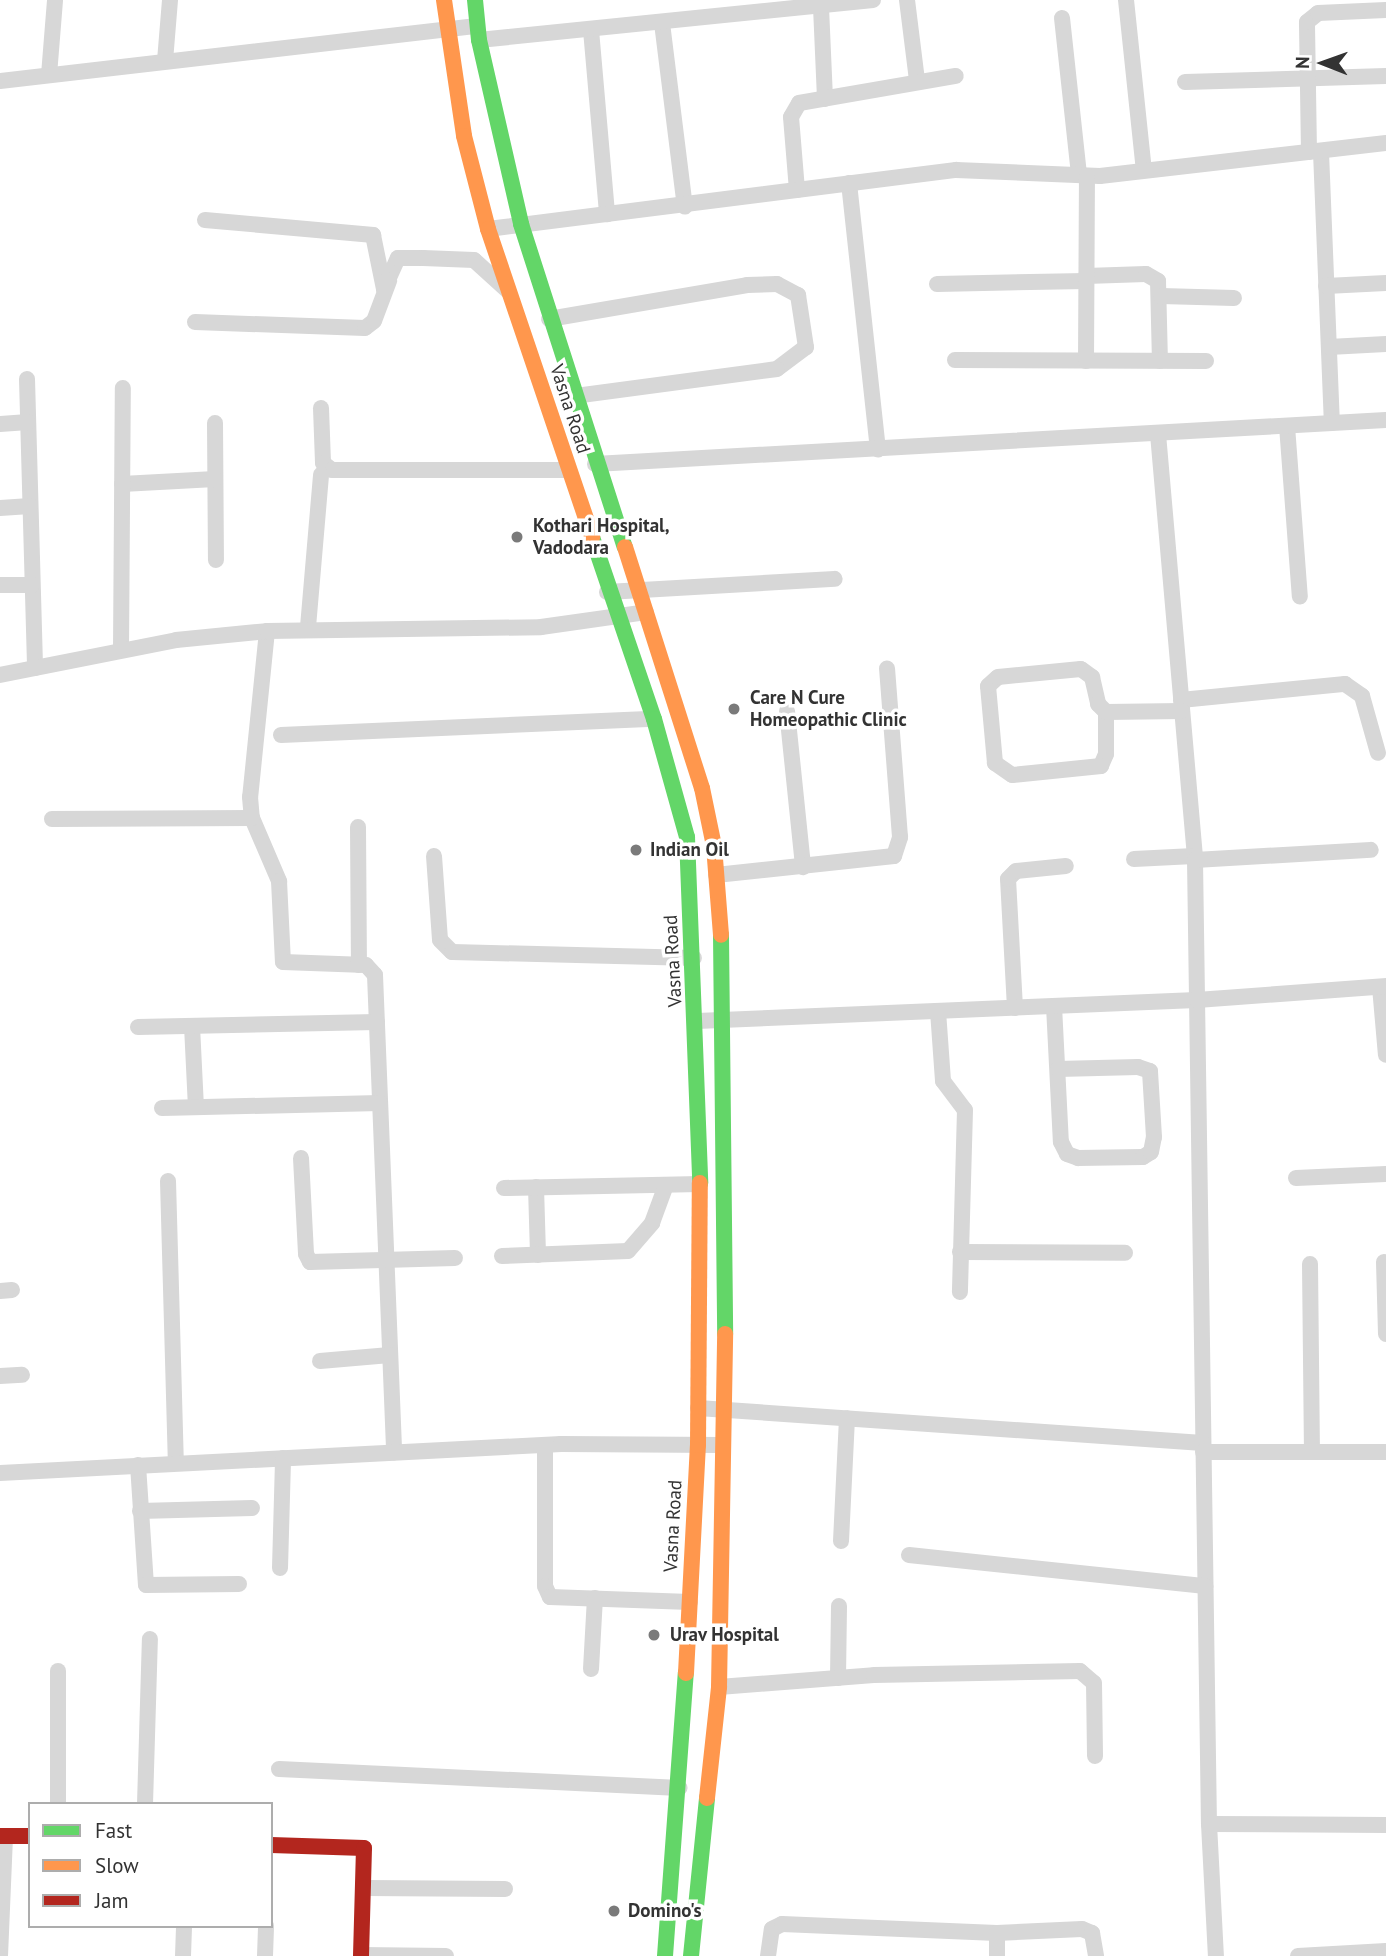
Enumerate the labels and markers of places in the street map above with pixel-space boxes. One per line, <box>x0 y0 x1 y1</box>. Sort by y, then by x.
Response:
place label: Kothari Hospital, Vadodara <box>533 515 669 559</box>
marker: Kothari Hospital, Vadodara <box>507 527 527 547</box>
place label: Care N Cure Homeopathic Clinic <box>750 687 907 731</box>
marker: Care N Cure Homeopathic Clinic <box>724 699 744 719</box>
place label: Indian Oil <box>650 839 729 861</box>
marker: Indian Oil <box>628 842 644 858</box>
place label: Urav Hospital <box>670 1624 779 1646</box>
marker: Urav Hospital <box>644 1625 664 1645</box>
place label: Domino's <box>628 1900 702 1922</box>
marker: Domino's <box>606 1903 622 1919</box>

